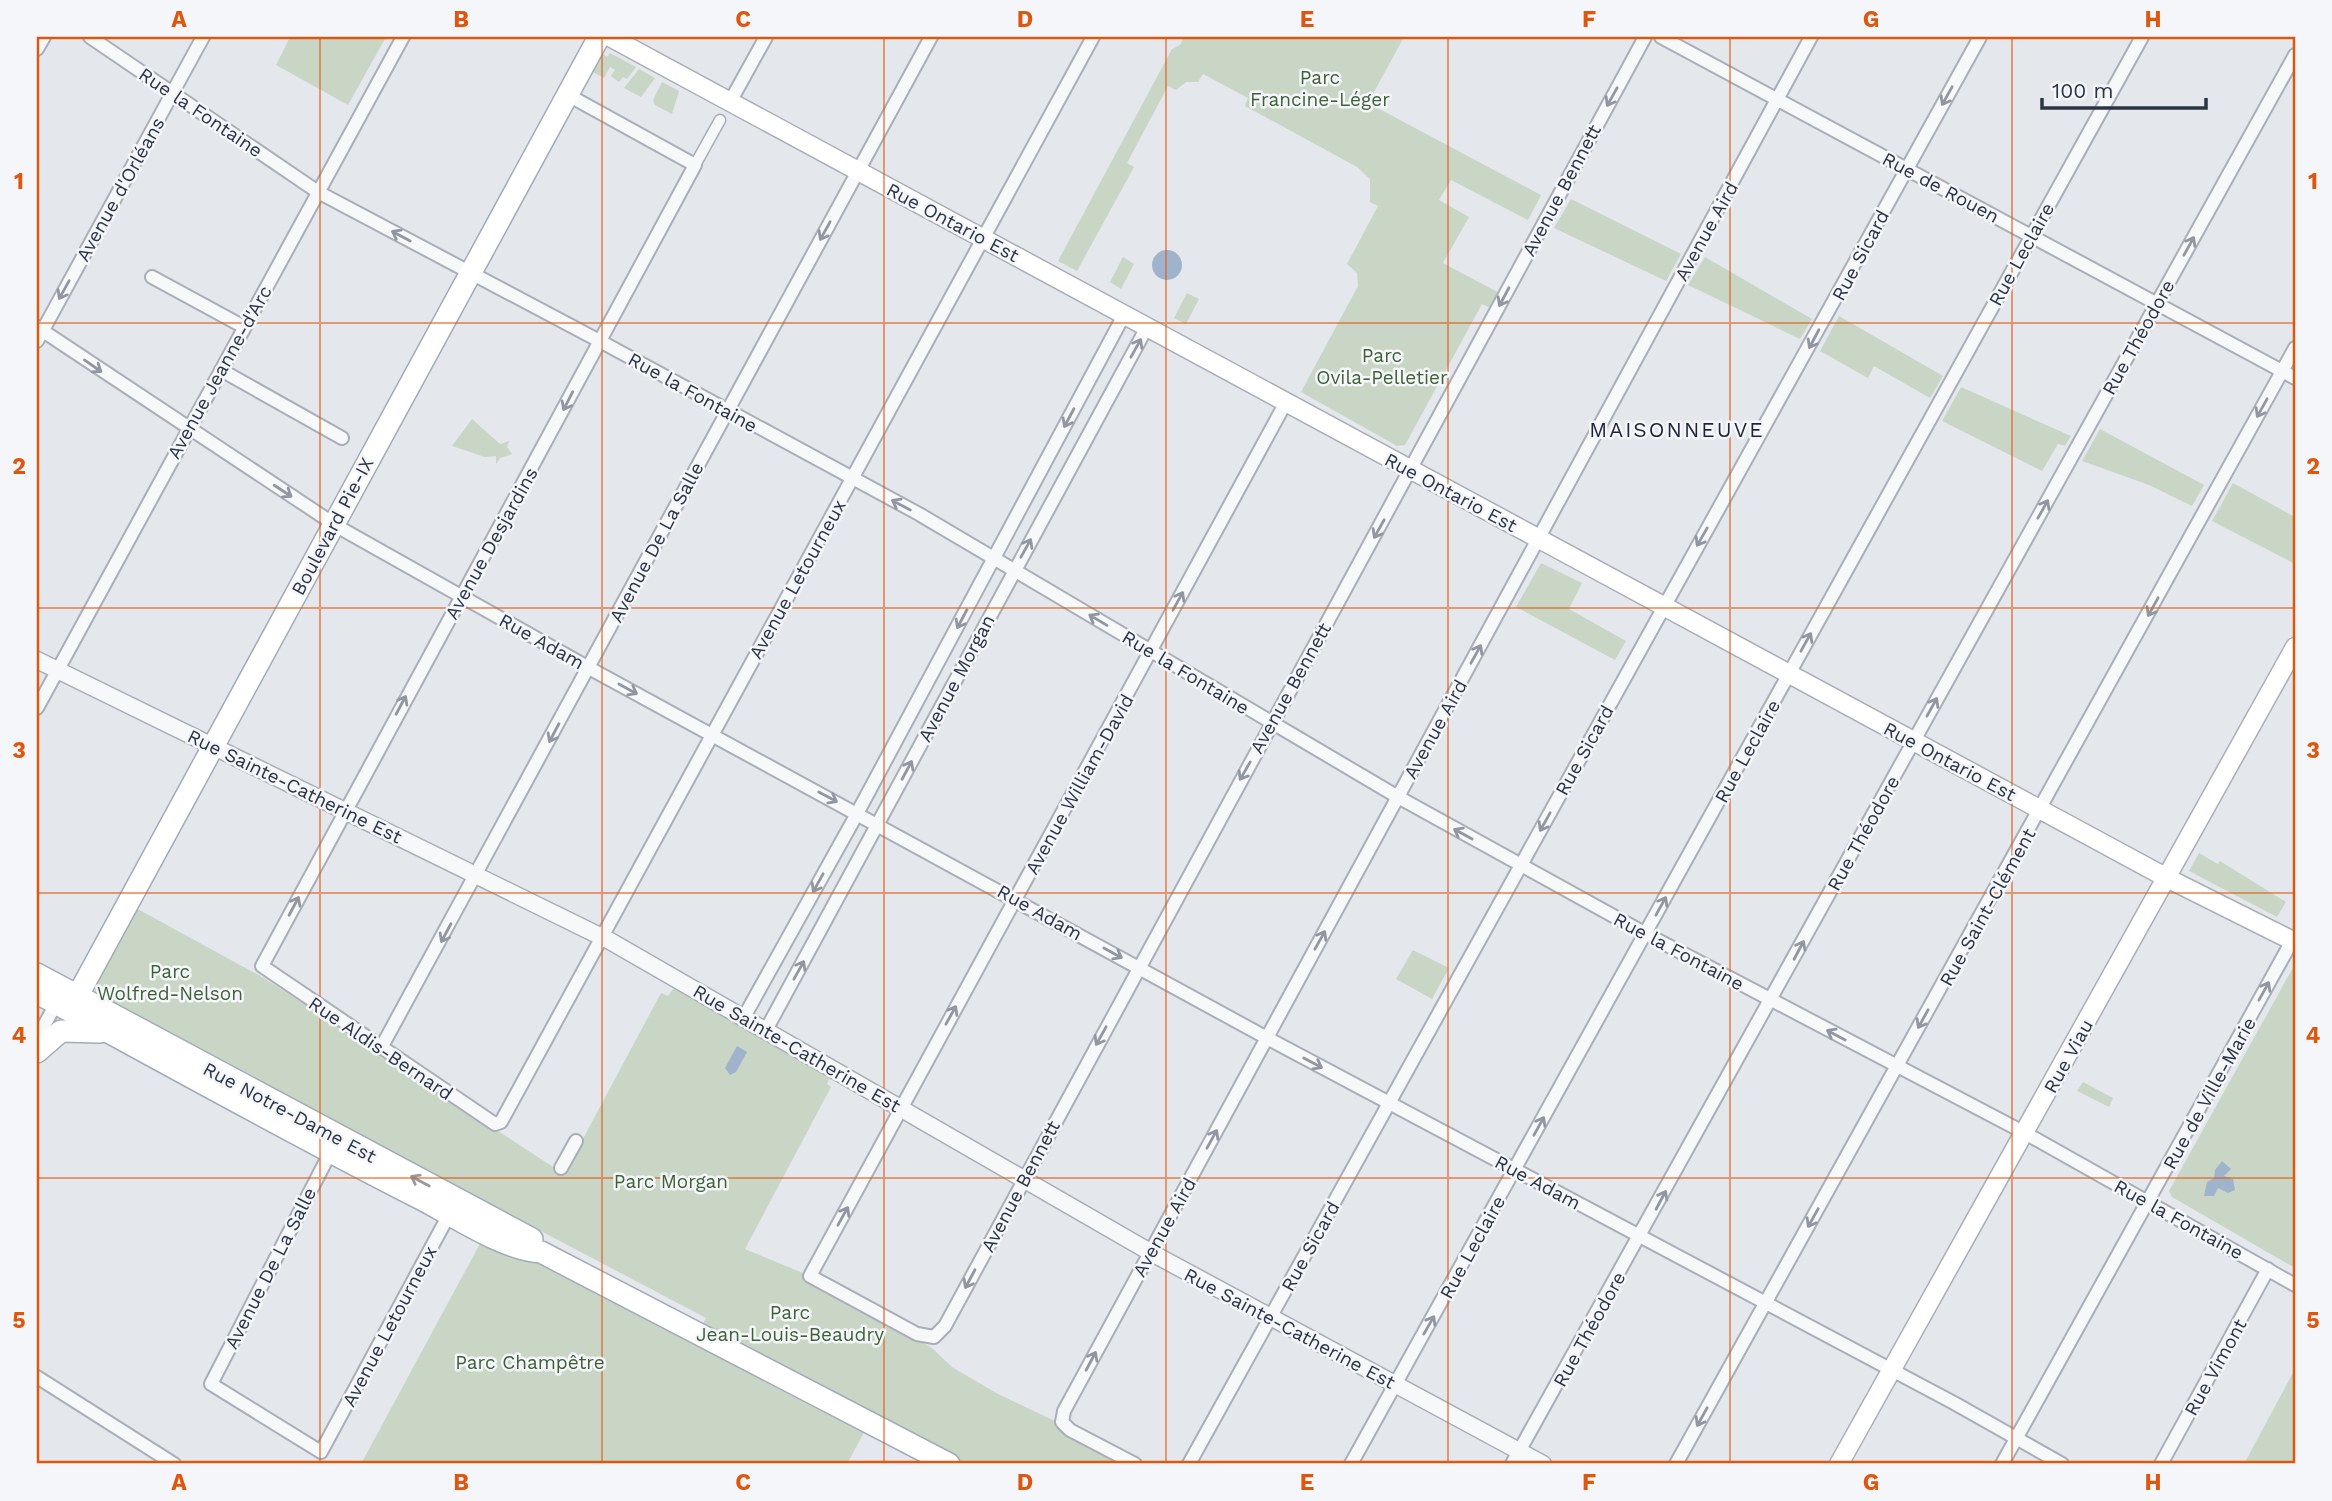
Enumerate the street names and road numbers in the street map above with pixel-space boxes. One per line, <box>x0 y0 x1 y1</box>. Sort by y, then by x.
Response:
street label: Rue la Fontaine <box>134 63 267 162</box>
street label: Avenue d'Orléans <box>71 113 170 265</box>
street label: Avenue Bennett <box>1517 120 1606 260</box>
street label: Rue de Rouen <box>1878 147 2003 228</box>
street label: Rue Ontario Est <box>883 178 1023 267</box>
street label: Avenue Aird <box>1670 178 1743 285</box>
street label: Rue Leclaire <box>1984 199 2059 310</box>
street label: Rue Sicard <box>1827 206 1894 305</box>
street label: Rue Théodore <box>2097 276 2180 399</box>
street label: Avenue Jeanne-d'Arc <box>162 281 277 463</box>
street label: Rue la Fontaine <box>624 347 761 437</box>
street label: Rue Ontario Est <box>1381 448 1521 537</box>
street label: Boulevard Pie-IX <box>286 453 378 599</box>
street label: Avenue De La Salle <box>604 458 708 626</box>
street label: Avenue Desjardins <box>440 463 543 623</box>
street label: Avenue Letourneux <box>744 495 851 663</box>
street label: Rue Adam <box>495 609 588 674</box>
street label: Avenue Morgan <box>913 611 1000 746</box>
street label: Avenue Bennett <box>1245 619 1336 758</box>
street label: Rue la Fontaine <box>1118 625 1254 719</box>
street label: Avenue Aird <box>1399 676 1472 783</box>
street label: Avenue William-David <box>1020 690 1139 878</box>
street label: Rue Leclaire <box>1710 696 1785 807</box>
street label: Rue Sicard <box>1550 701 1619 799</box>
street label: Rue Ontario Est <box>1880 717 2020 806</box>
street label: Rue Sainte-Catherine Est <box>184 724 406 848</box>
street label: Rue Théodore <box>1822 772 1905 895</box>
street label: Rue Saint-Clément <box>1934 824 2040 990</box>
street label: Rue Adam <box>993 880 1086 945</box>
street label: Rue la Fontaine <box>1610 907 1748 995</box>
street label: Rue Sainte-Catherine Est <box>689 980 905 1117</box>
street label: Rue Aldis-Bernard <box>304 992 457 1105</box>
street label: Rue de Ville-Marie <box>2158 1013 2261 1173</box>
street label: Rue Viau <box>2039 1015 2098 1097</box>
street label: Rue Notre-Dame Est <box>199 1057 380 1168</box>
street label: Avenue Bennett <box>976 1116 1065 1256</box>
street label: Rue Adam <box>1491 1150 1585 1215</box>
street label: Avenue Aird <box>1128 1174 1201 1281</box>
street label: Rue la Fontaine <box>2110 1174 2247 1264</box>
street label: Avenue De La Salle <box>220 1184 321 1353</box>
street label: Rue Leclaire <box>1435 1192 1510 1303</box>
street label: Rue Sicard <box>1276 1197 1345 1295</box>
street label: Avenue Letourneux <box>337 1242 442 1411</box>
street label: Rue Sainte-Catherine Est <box>1180 1263 1399 1394</box>
street label: Rue Théodore <box>1548 1268 1631 1391</box>
street label: Rue Vimont <box>2179 1315 2252 1420</box>

